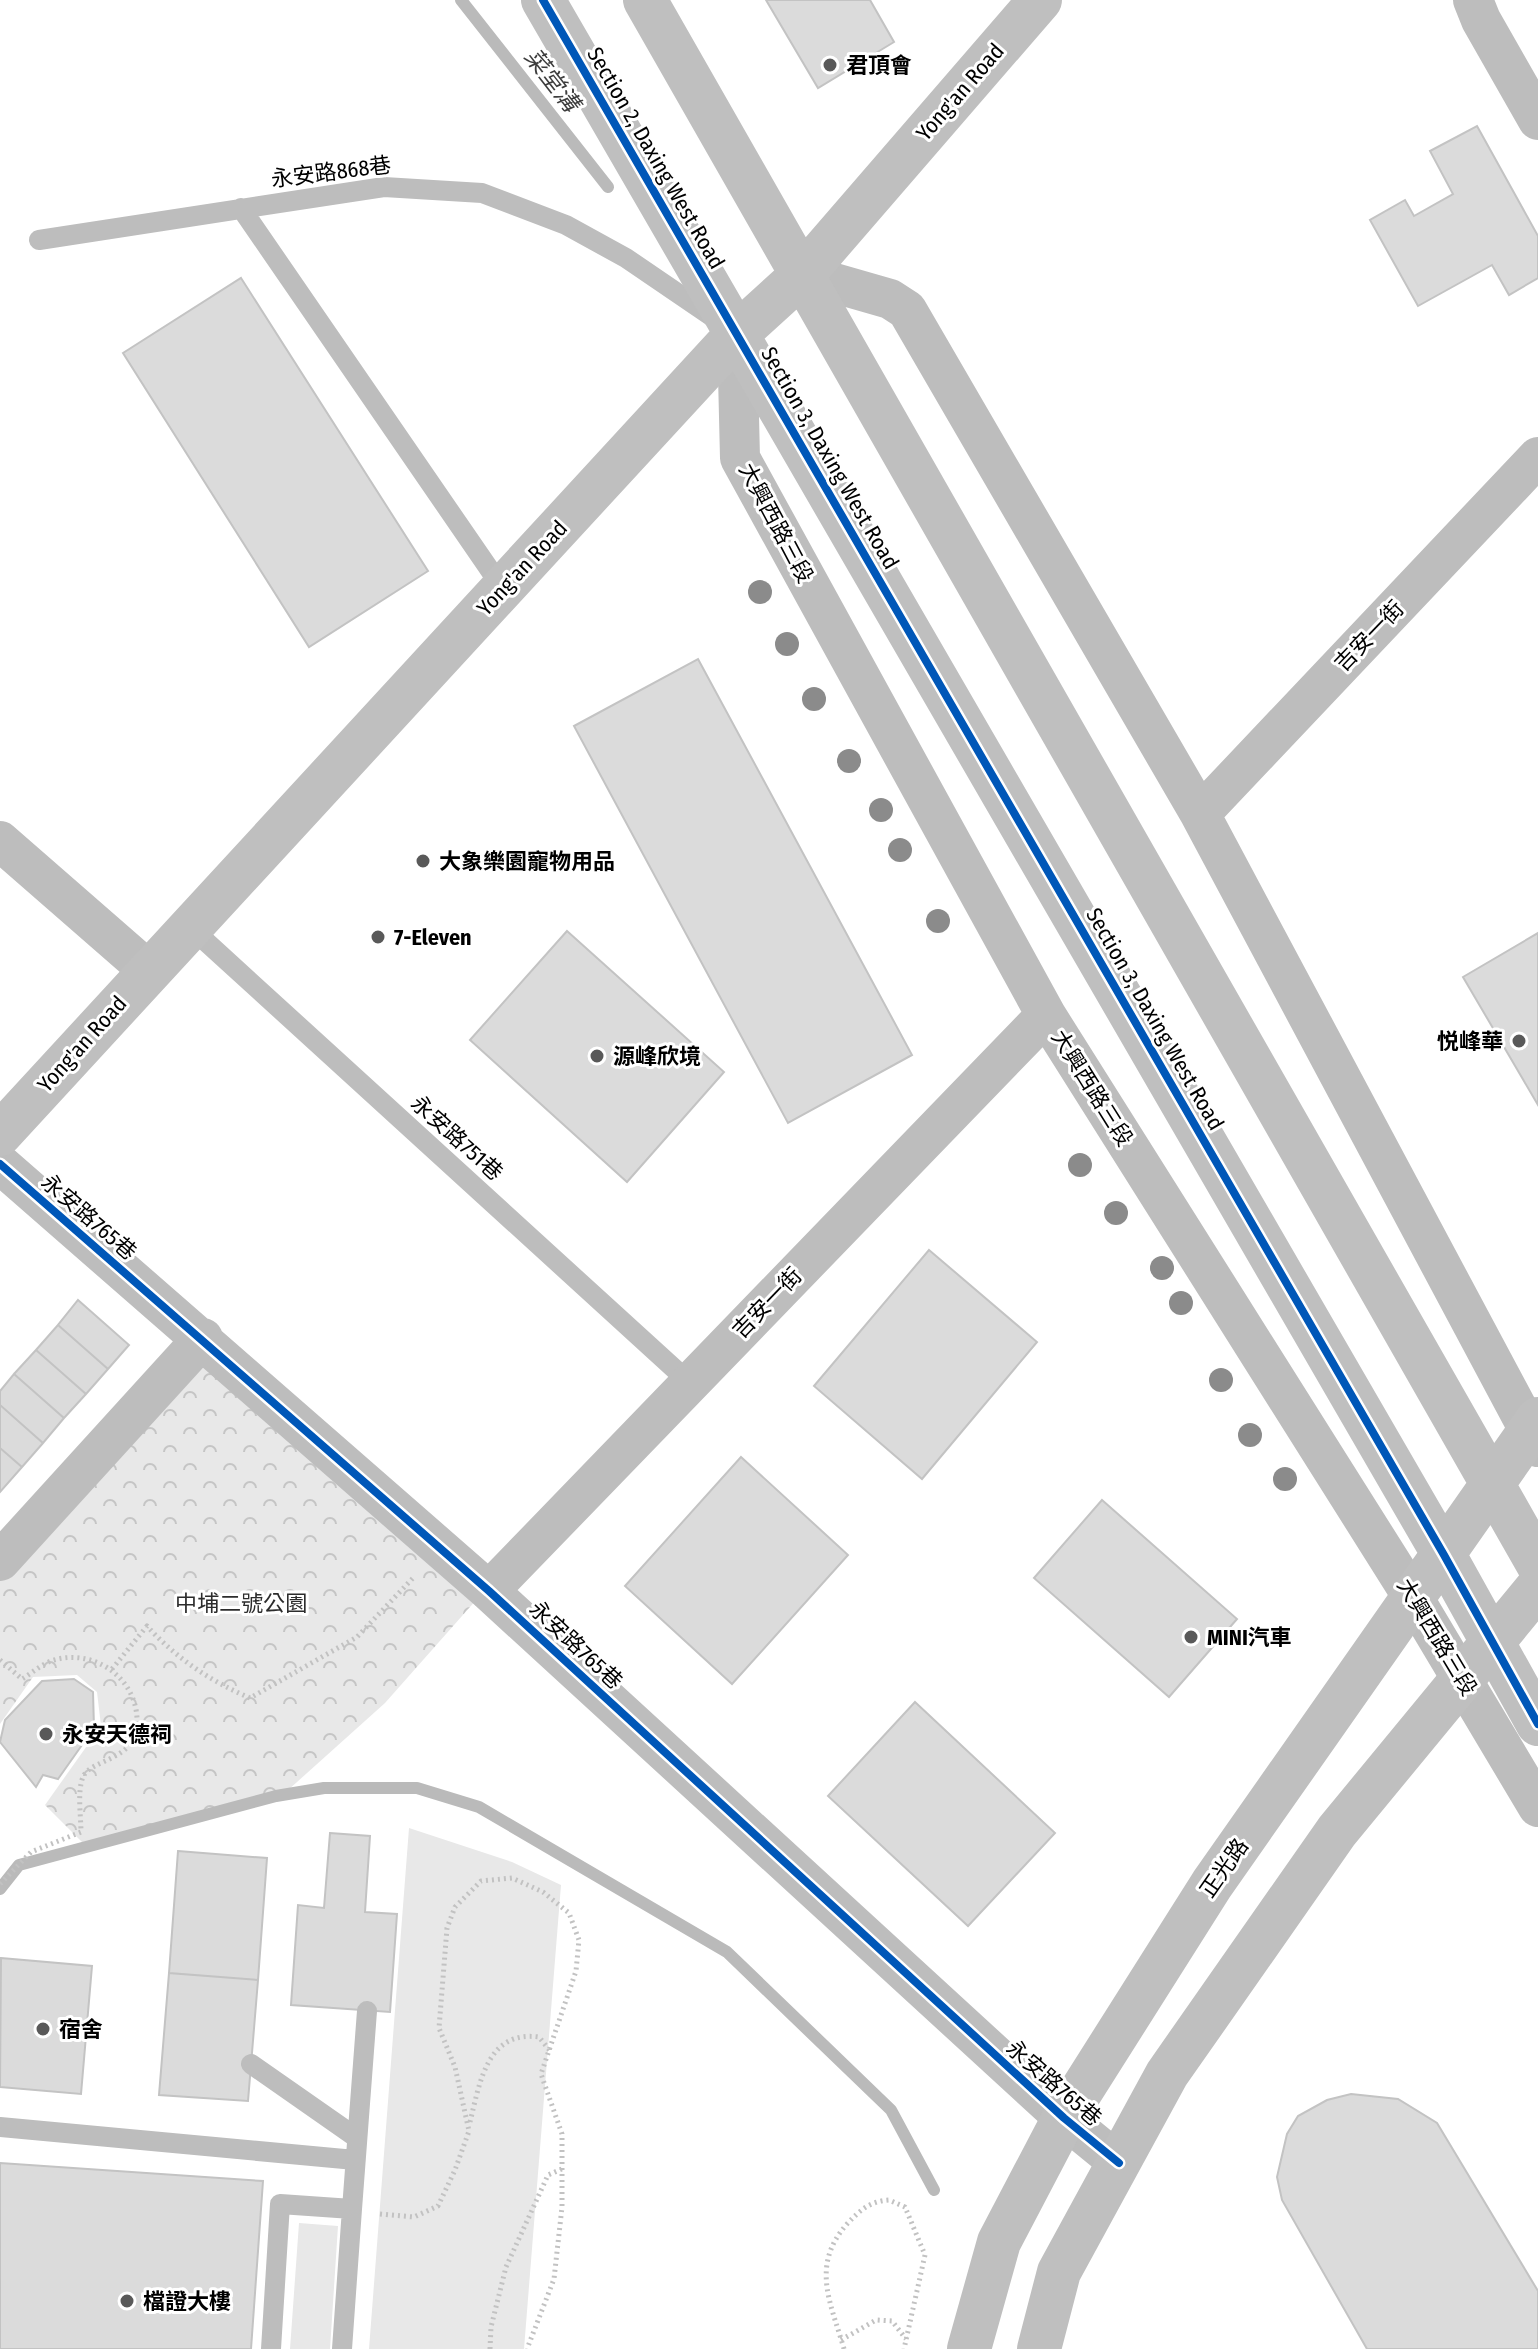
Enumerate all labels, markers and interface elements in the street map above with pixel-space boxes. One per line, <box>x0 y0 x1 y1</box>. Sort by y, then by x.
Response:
street label: Yong'an Road <box>910 38 1010 146</box>
street label: Section 2, Daxing West Road <box>581 42 731 274</box>
water label: 菜堂溝 <box>519 43 587 119</box>
place label: 君頂會 <box>846 52 912 79</box>
marker: 君頂會 <box>821 56 839 74</box>
street label: 永安路868巷 <box>269 151 393 193</box>
street label: Section 3, Daxing West Road <box>755 342 905 574</box>
street label: 大興西路三段 <box>733 458 819 588</box>
street label: Yong'an Road <box>471 515 573 621</box>
street label: 吉安一街 <box>1329 595 1409 677</box>
place label: 大象樂園寵物用品 <box>439 848 615 875</box>
marker: 大象樂園寵物用品 <box>414 852 432 870</box>
street label: Section 3, Daxing West Road <box>1080 903 1230 1135</box>
place label: 7-Eleven <box>394 924 472 951</box>
marker: 7-Eleven <box>369 928 387 946</box>
street label: Yong'an Road <box>32 990 132 1098</box>
street label: 大興西路三段 <box>1046 1025 1138 1151</box>
place label: 悦峰華 <box>1437 1028 1503 1055</box>
marker: 悦峰華 <box>1510 1032 1528 1050</box>
place label: 源峰欣境 <box>613 1043 701 1070</box>
marker: 源峰欣境 <box>588 1047 606 1065</box>
street label: 永安路751巷 <box>406 1090 508 1186</box>
street label: 永安路765巷 <box>36 1168 142 1266</box>
street label: 吉安一街 <box>727 1262 807 1344</box>
street label: 大興西路三段 <box>1391 1573 1483 1701</box>
park label: 中埔二號公園 <box>175 1590 307 1617</box>
street label: 永安路765巷 <box>524 1595 628 1695</box>
place label: MINI汽車 <box>1207 1624 1292 1651</box>
marker: MINI汽車 <box>1182 1628 1200 1646</box>
place label: 永安天德祠 <box>62 1721 172 1748</box>
marker: 永安天德祠 <box>37 1725 55 1743</box>
street label: 正光路 <box>1194 1833 1254 1903</box>
place label: 宿舍 <box>59 2016 103 2043</box>
marker: 宿舍 <box>34 2020 52 2038</box>
street label: 永安路765巷 <box>1001 2034 1107 2132</box>
place label: 檔證大樓 <box>143 2288 231 2315</box>
marker: 檔證大樓 <box>118 2292 136 2310</box>

